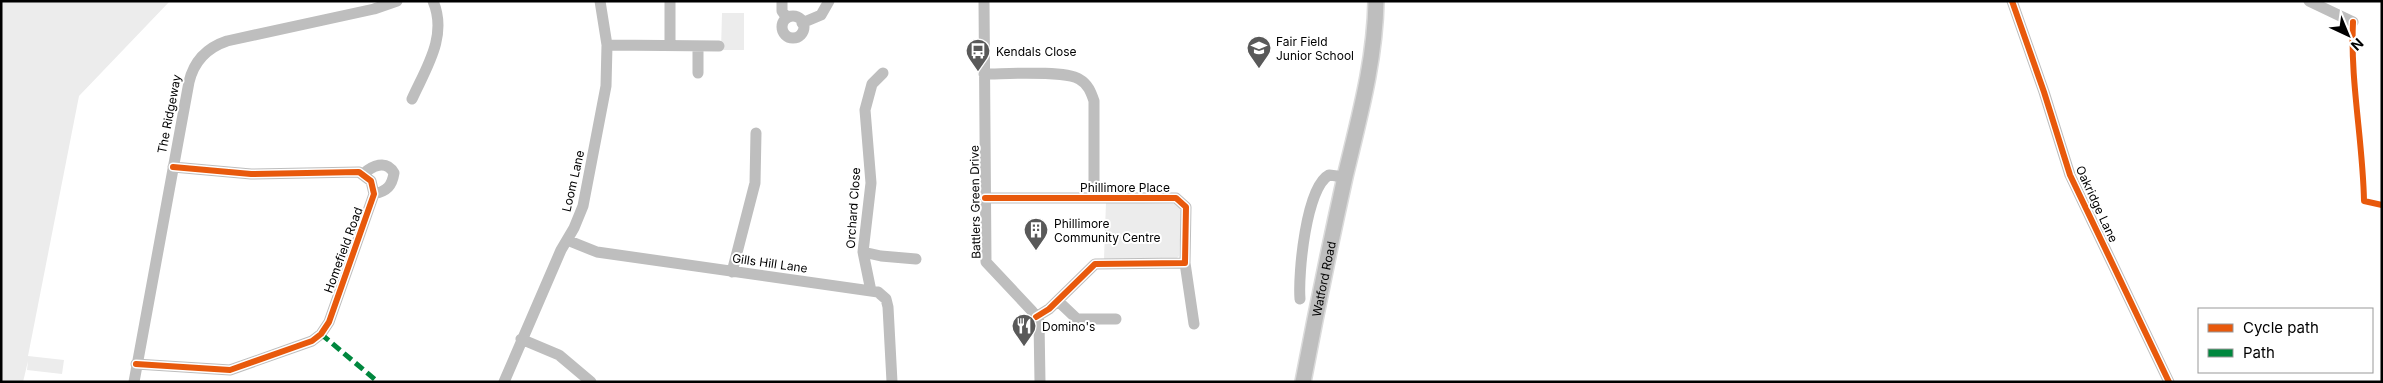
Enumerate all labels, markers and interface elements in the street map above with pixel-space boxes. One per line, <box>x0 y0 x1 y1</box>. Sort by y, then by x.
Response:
north arrow <box>2323 10 2373 60</box>
place label: Fair Field Junior School <box>1276 34 1354 63</box>
school or university icon: Fair Field Junior School <box>1246 35 1272 69</box>
text: N <box>2348 35 2367 55</box>
bus stop icon: Kendals Close <box>965 38 991 72</box>
place label: Kendals Close <box>996 44 1077 59</box>
street label: The Ridgeway <box>154 73 184 155</box>
street label: Battlers Green Drive <box>967 145 983 259</box>
street label: Loom Lane <box>559 149 587 213</box>
street label: Oakridge Lane <box>2073 163 2121 245</box>
street label: Orchard Close <box>843 167 863 249</box>
street label: Phillimore Place <box>1080 180 1170 195</box>
street label: Homefield Road <box>320 205 366 295</box>
place label: Phillimore Community Centre <box>1054 216 1160 245</box>
building icon: Phillimore Community Centre <box>1023 217 1049 251</box>
street label: Watford Road <box>1308 240 1338 318</box>
street label: Gills Hill Lane <box>731 250 809 276</box>
legend <box>2198 308 2373 373</box>
restaurant icon: Domino's <box>1011 313 1037 347</box>
text: Cycle path <box>2243 318 2319 337</box>
place label: Domino's <box>1042 319 1095 334</box>
text: Path <box>2243 343 2275 362</box>

